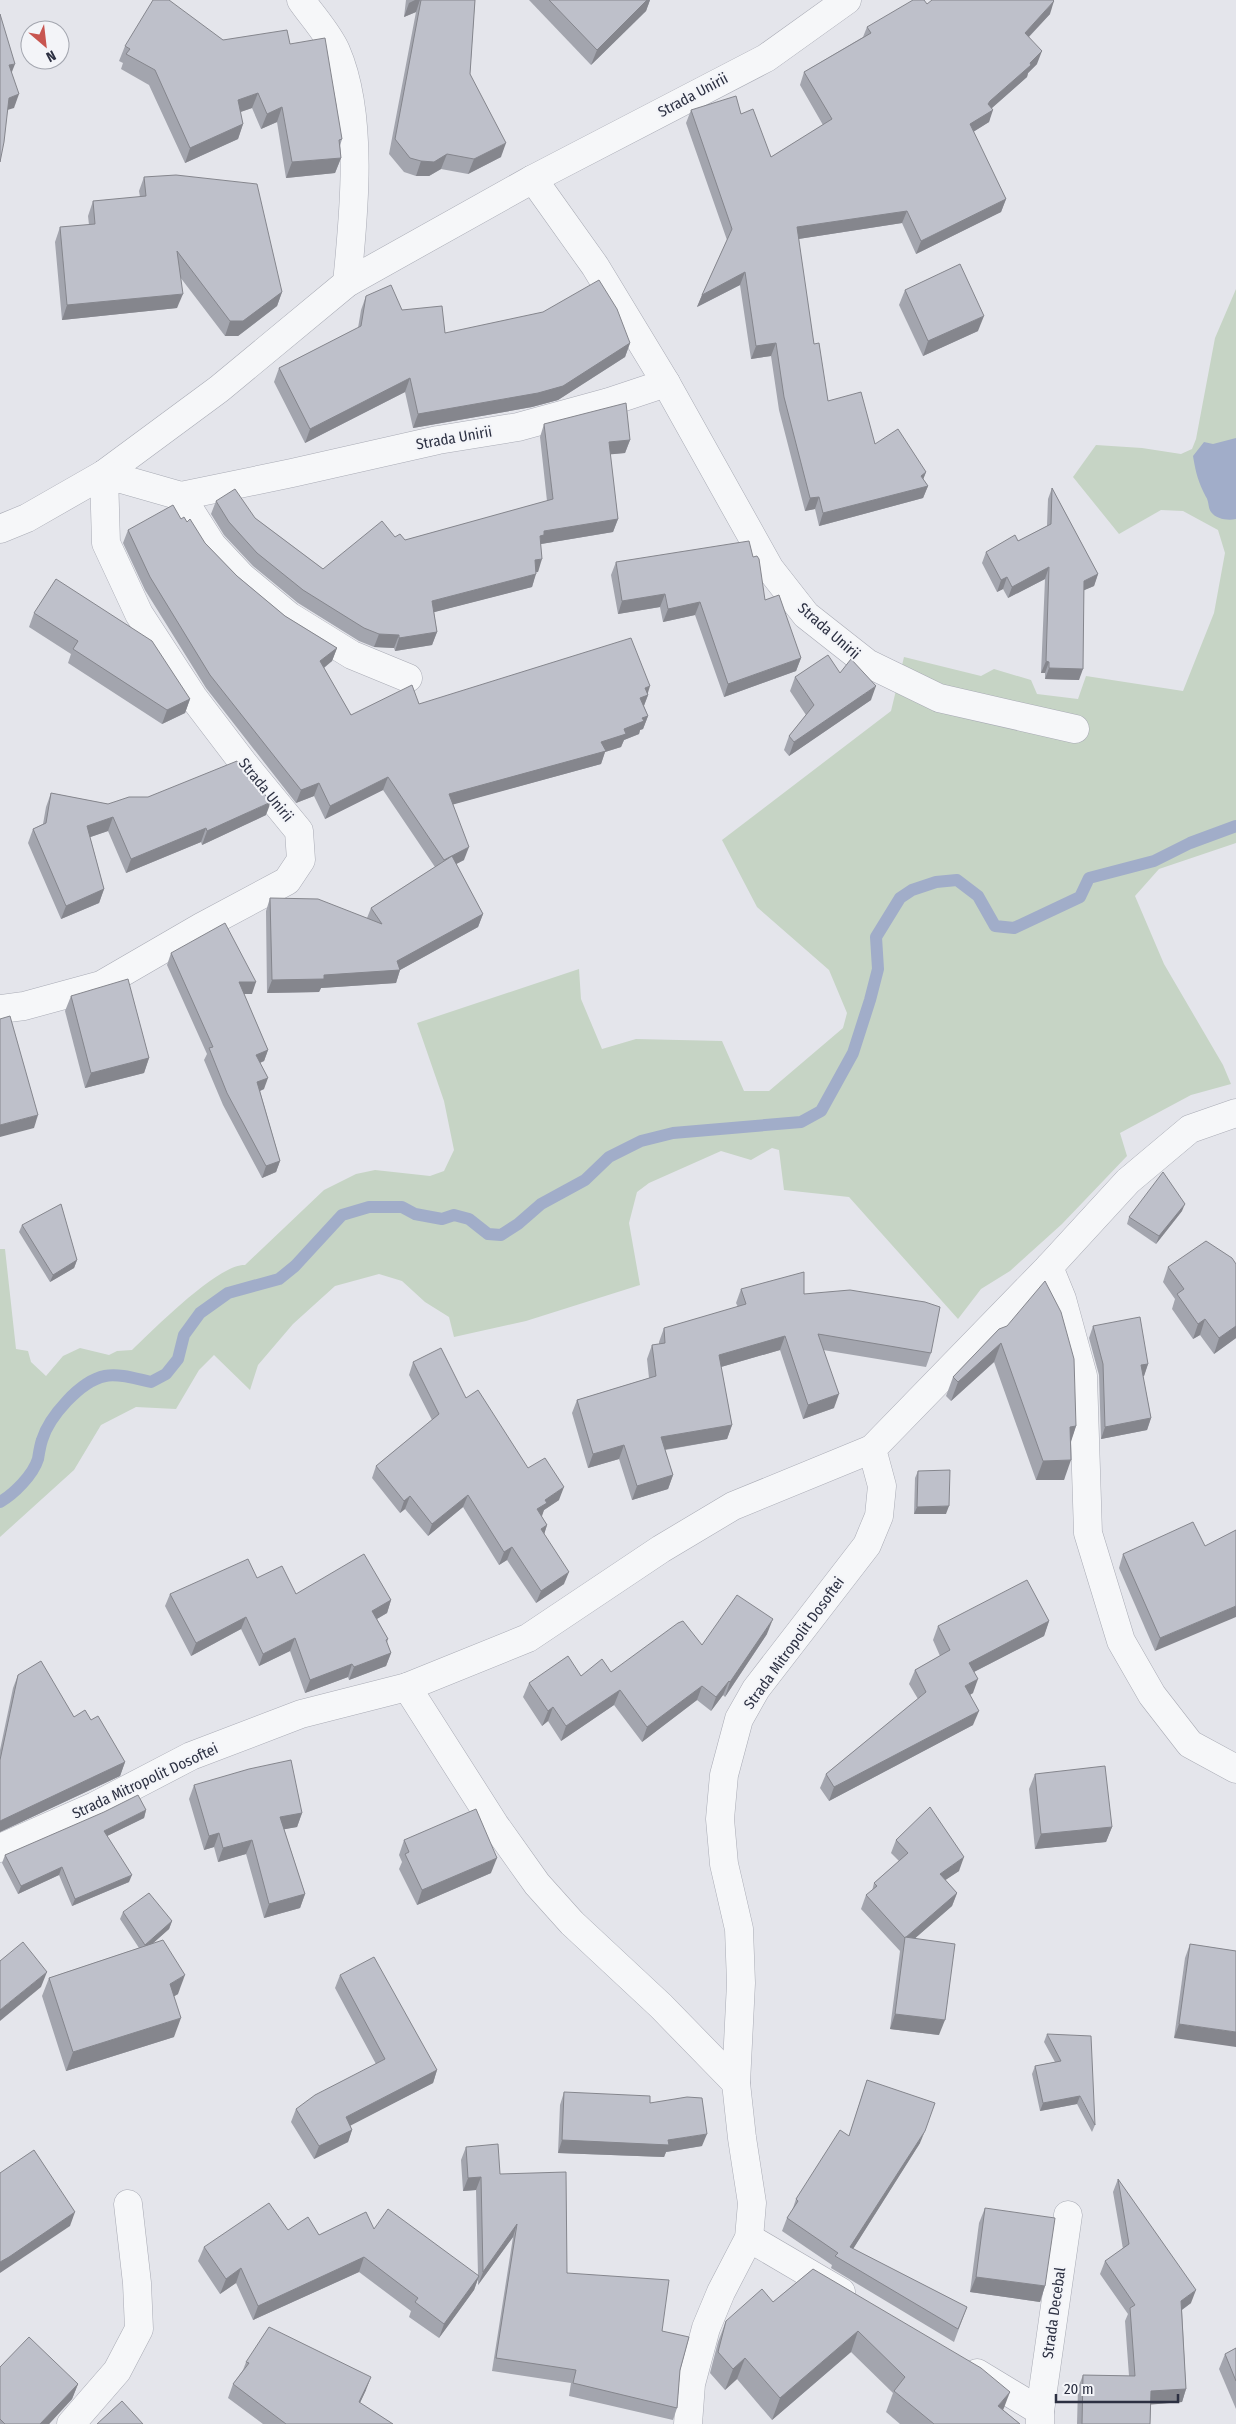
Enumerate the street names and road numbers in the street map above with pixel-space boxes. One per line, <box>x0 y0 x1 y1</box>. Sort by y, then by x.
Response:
street label: Strada Unirii <box>655 69 731 121</box>
street label: Strada Unirii <box>415 422 493 454</box>
street label: Strada Unirii <box>794 599 864 663</box>
street label: Strada Unirii <box>235 755 297 825</box>
street label: Strada Mitropolit Dosoftei <box>740 1573 848 1713</box>
street label: Strada Mitropolit Dosoftei <box>69 1739 221 1823</box>
street label: Strada Decebal <box>1039 2266 1069 2360</box>

